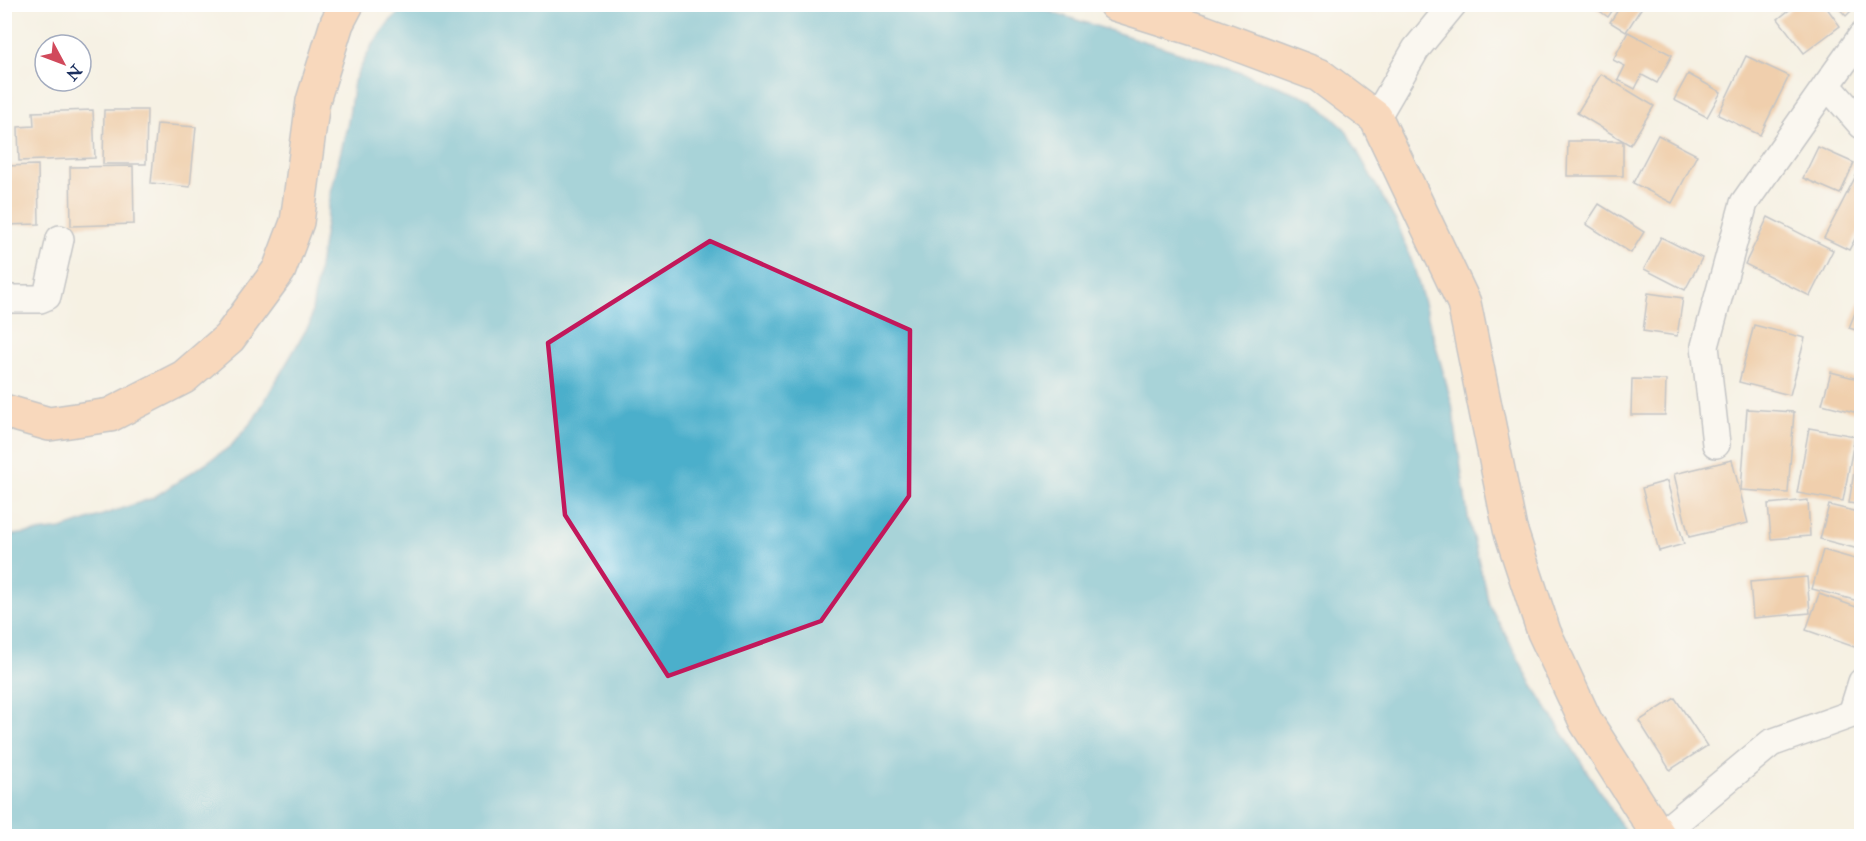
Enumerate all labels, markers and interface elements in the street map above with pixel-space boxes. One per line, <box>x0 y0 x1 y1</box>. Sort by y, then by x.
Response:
north arrow <box>33 33 93 93</box>
text: N <box>61 59 86 85</box>

